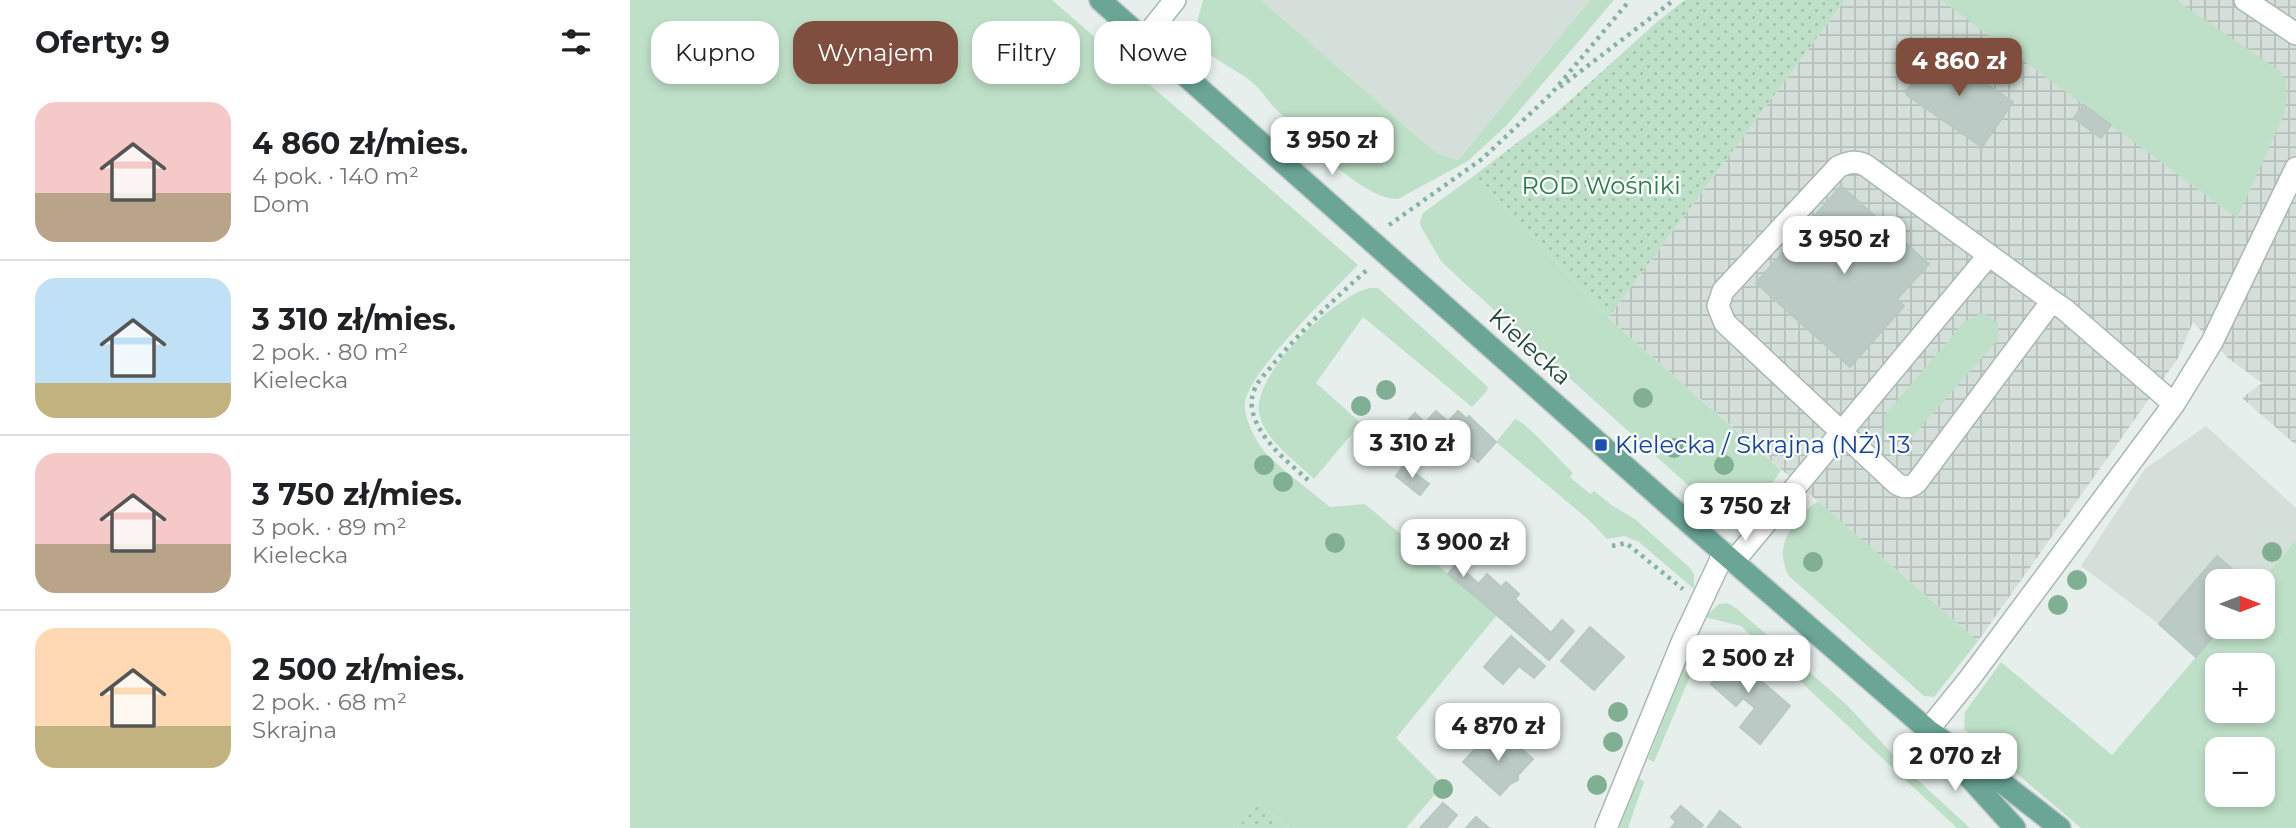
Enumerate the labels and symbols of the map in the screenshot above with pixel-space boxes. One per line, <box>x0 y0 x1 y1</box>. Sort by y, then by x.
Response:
pin: 4 860 zł <box>1887 38 2031 98</box>
pin: 3 950 zł <box>1260 118 1404 177</box>
park label: ROD Wośniki <box>1521 171 1681 200</box>
pin: 3 950 zł <box>1772 216 1916 276</box>
street label: Kielecka <box>1483 302 1577 391</box>
pin: 3 310 zł <box>1340 420 1484 480</box>
place label: Kielecka / Skrajna (NŻ) 13 <box>1615 430 1911 459</box>
marker: Kielecka / Skrajna (NŻ) 13 <box>1593 437 1609 453</box>
pin: 3 750 zł <box>1673 484 1817 543</box>
pin: 3 900 zł <box>1391 520 1535 579</box>
north arrow <box>2205 569 2275 639</box>
pin: 2 500 zł <box>1676 636 1820 695</box>
pin: 4 870 zł <box>1426 704 1570 763</box>
pin: 2 070 zł <box>1883 734 2027 793</box>

